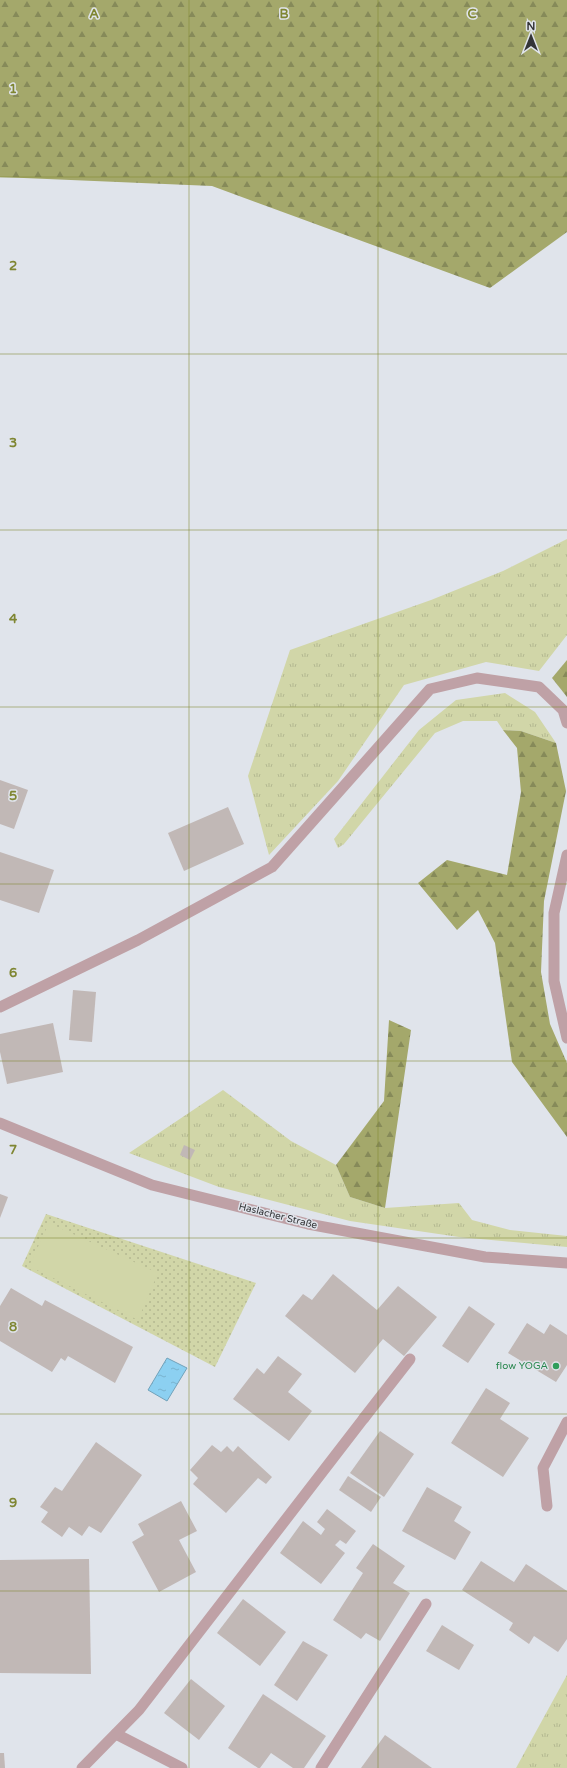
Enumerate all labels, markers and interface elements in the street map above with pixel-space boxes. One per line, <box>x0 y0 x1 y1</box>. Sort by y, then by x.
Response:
text: A <box>89 6 99 22</box>
text: B <box>279 6 289 22</box>
text: C <box>467 6 477 22</box>
north arrow <box>511 16 551 56</box>
text: N <box>527 20 535 33</box>
text: 1 <box>9 81 17 97</box>
text: 2 <box>9 258 17 274</box>
text: 3 <box>9 435 17 451</box>
text: 4 <box>9 611 18 627</box>
text: 5 <box>9 788 17 804</box>
text: 6 <box>9 965 17 981</box>
text: 7 <box>9 1142 17 1158</box>
street label: Haslacher Straße <box>237 1200 319 1232</box>
text: 8 <box>9 1319 17 1335</box>
place label: flow YOGA <box>496 1360 548 1372</box>
marker: flow YOGA <box>551 1361 561 1371</box>
text: 9 <box>9 1495 17 1511</box>

